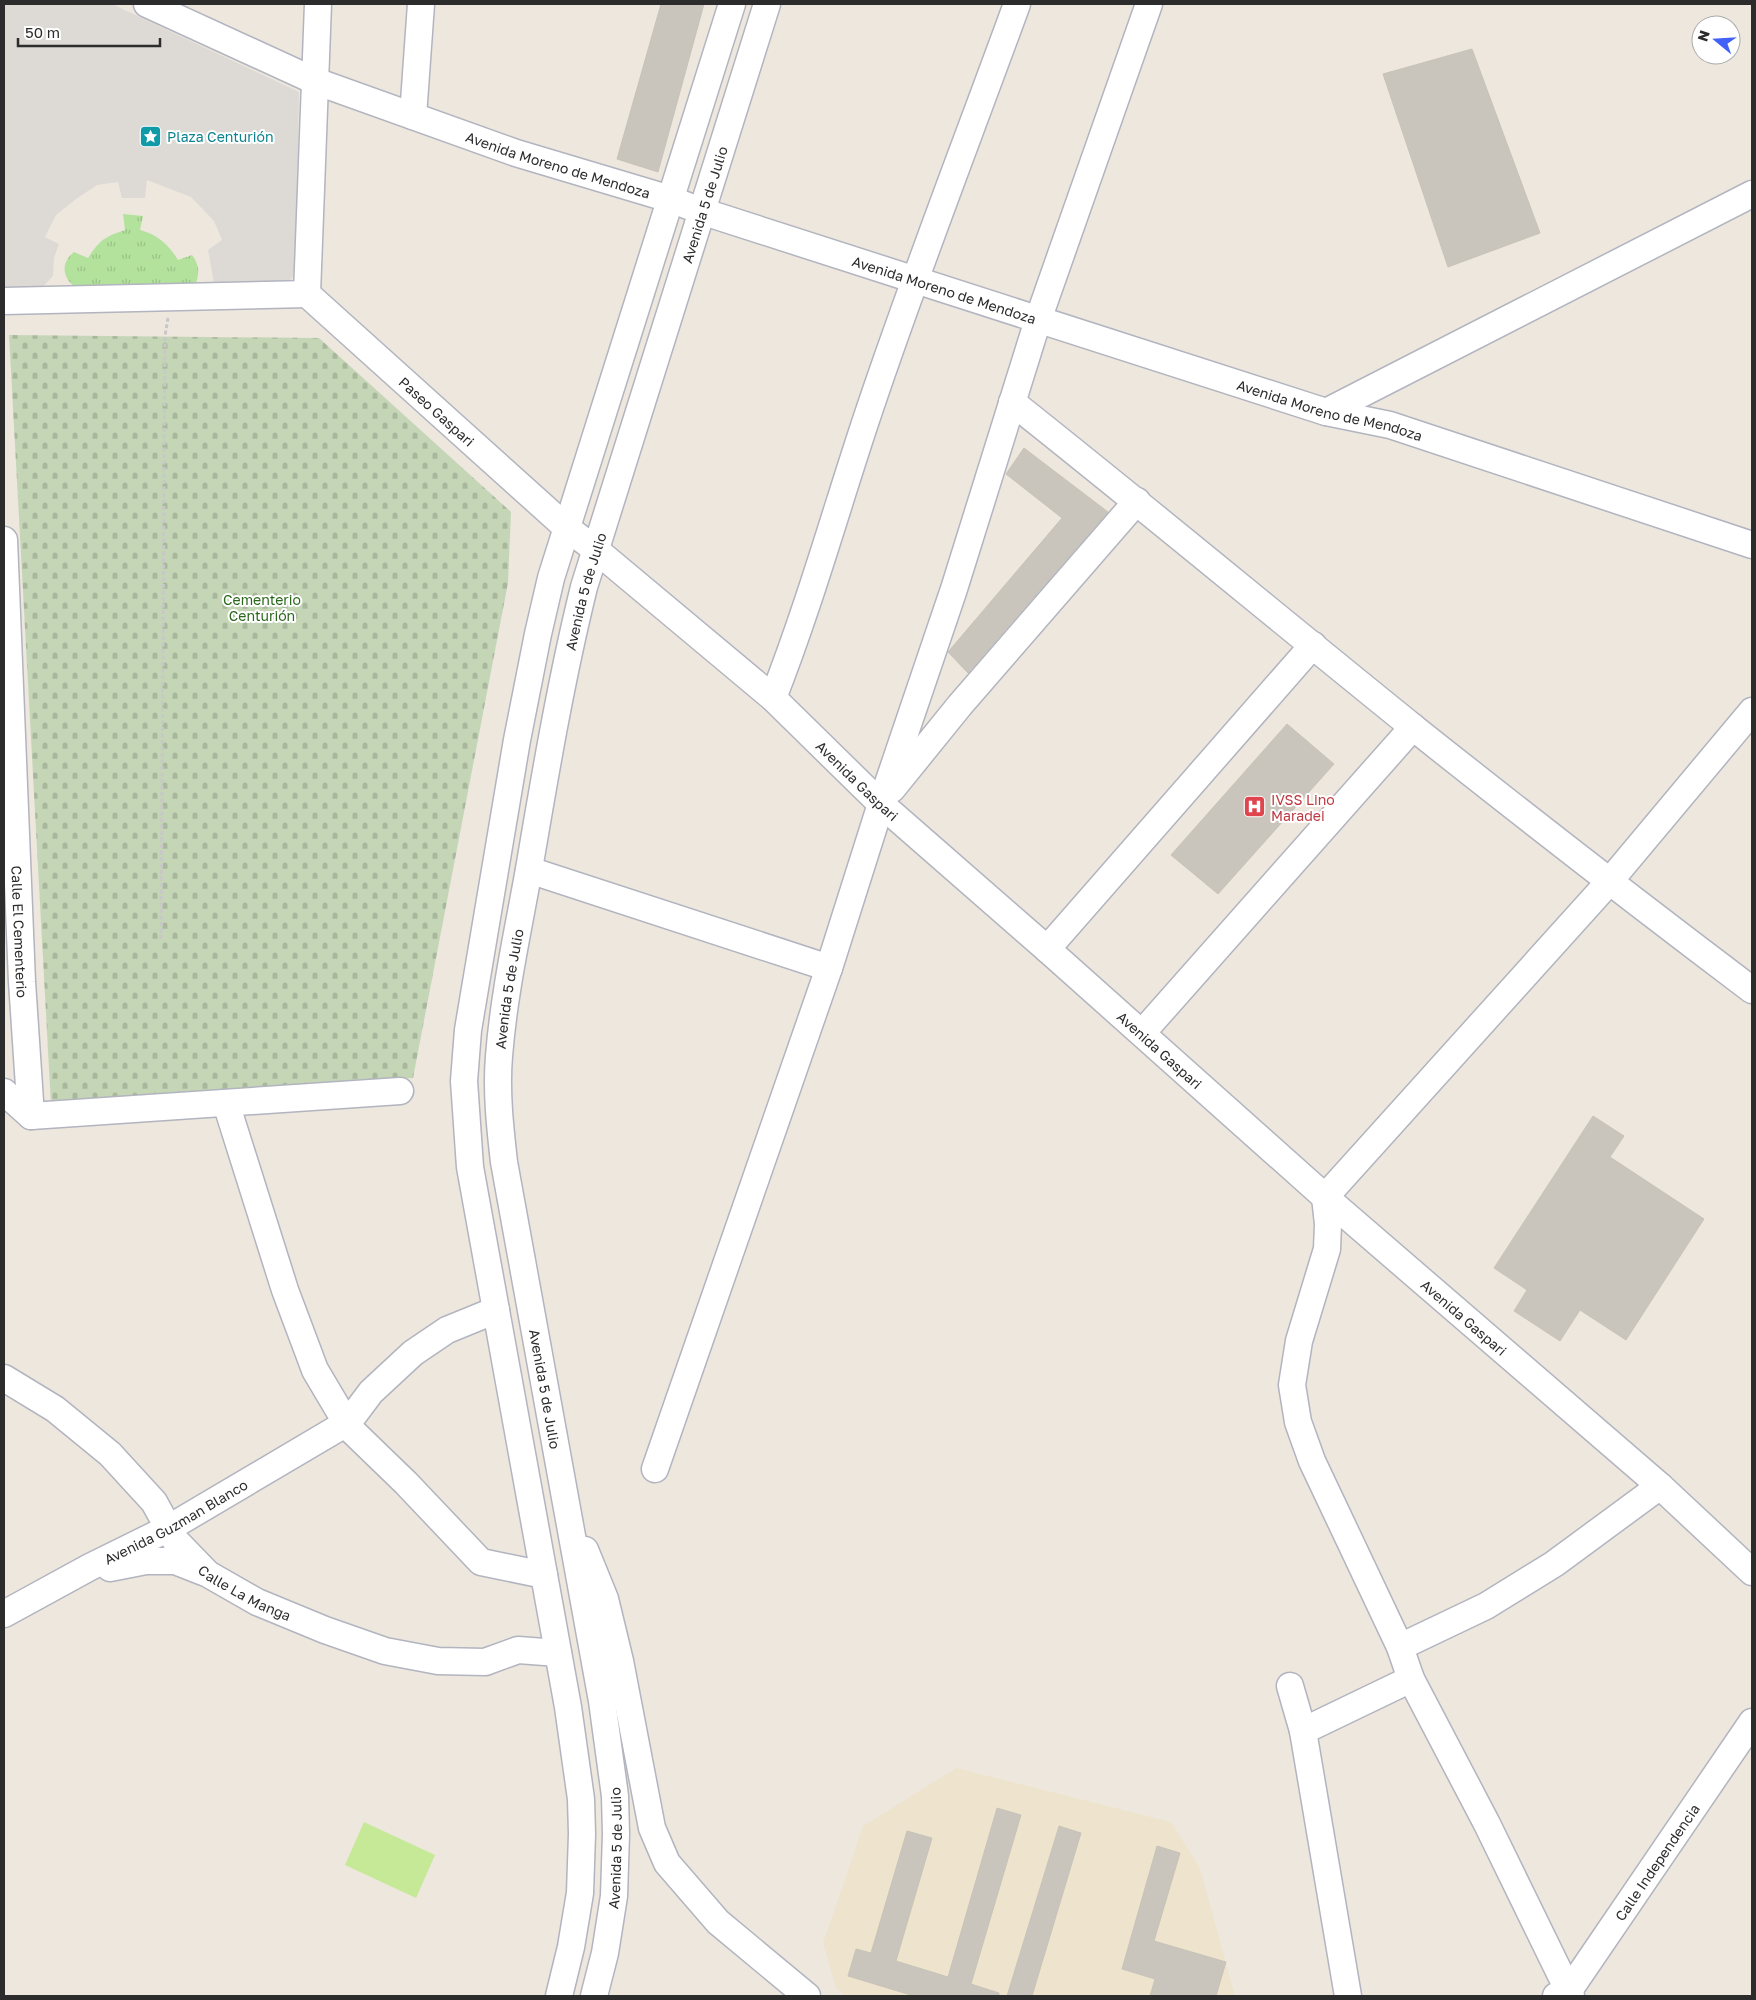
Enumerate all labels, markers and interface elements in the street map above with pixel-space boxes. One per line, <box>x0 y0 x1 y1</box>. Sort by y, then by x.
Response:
scale bar <box>18 15 160 47</box>
north arrow <box>1691 15 1741 65</box>
text: 50 m <box>25 23 60 41</box>
text: N <box>1693 28 1713 44</box>
place icon: Plaza Centurión <box>139 124 163 148</box>
street label: Avenida Moreno de Mendoza <box>464 127 652 201</box>
place label: Plaza Centurión <box>167 128 274 145</box>
street label: Avenida 5 de Julio <box>678 144 730 265</box>
street label: Avenida Moreno de Mendoza <box>850 252 1039 327</box>
street label: Paseo Gaspari <box>396 373 478 449</box>
street label: Avenida Moreno de Mendoza <box>1235 375 1425 444</box>
street label: Avenida 5 de Julio <box>561 530 609 652</box>
park label: Cementerio Centurión <box>223 591 301 624</box>
street label: Avenida Gaspari <box>813 737 902 824</box>
place label: IVSS Lino Maradei <box>1271 791 1335 824</box>
hospital icon: IVSS Lino Maradei <box>1243 795 1267 819</box>
street label: Calle El Cementerio <box>9 865 32 998</box>
street label: Avenida 5 de Julio <box>491 927 526 1050</box>
street label: Avenida Gaspari <box>1114 1008 1206 1092</box>
street label: Avenida Gaspari <box>1418 1275 1510 1359</box>
street label: Avenida 5 de Julio <box>526 1328 564 1450</box>
street label: Avenida Guzman Blanco <box>101 1475 250 1567</box>
street label: Calle La Manga <box>195 1561 294 1624</box>
street label: Avenida 5 de Julio <box>604 1786 625 1910</box>
street label: Calle Independencia <box>1611 1800 1702 1924</box>

